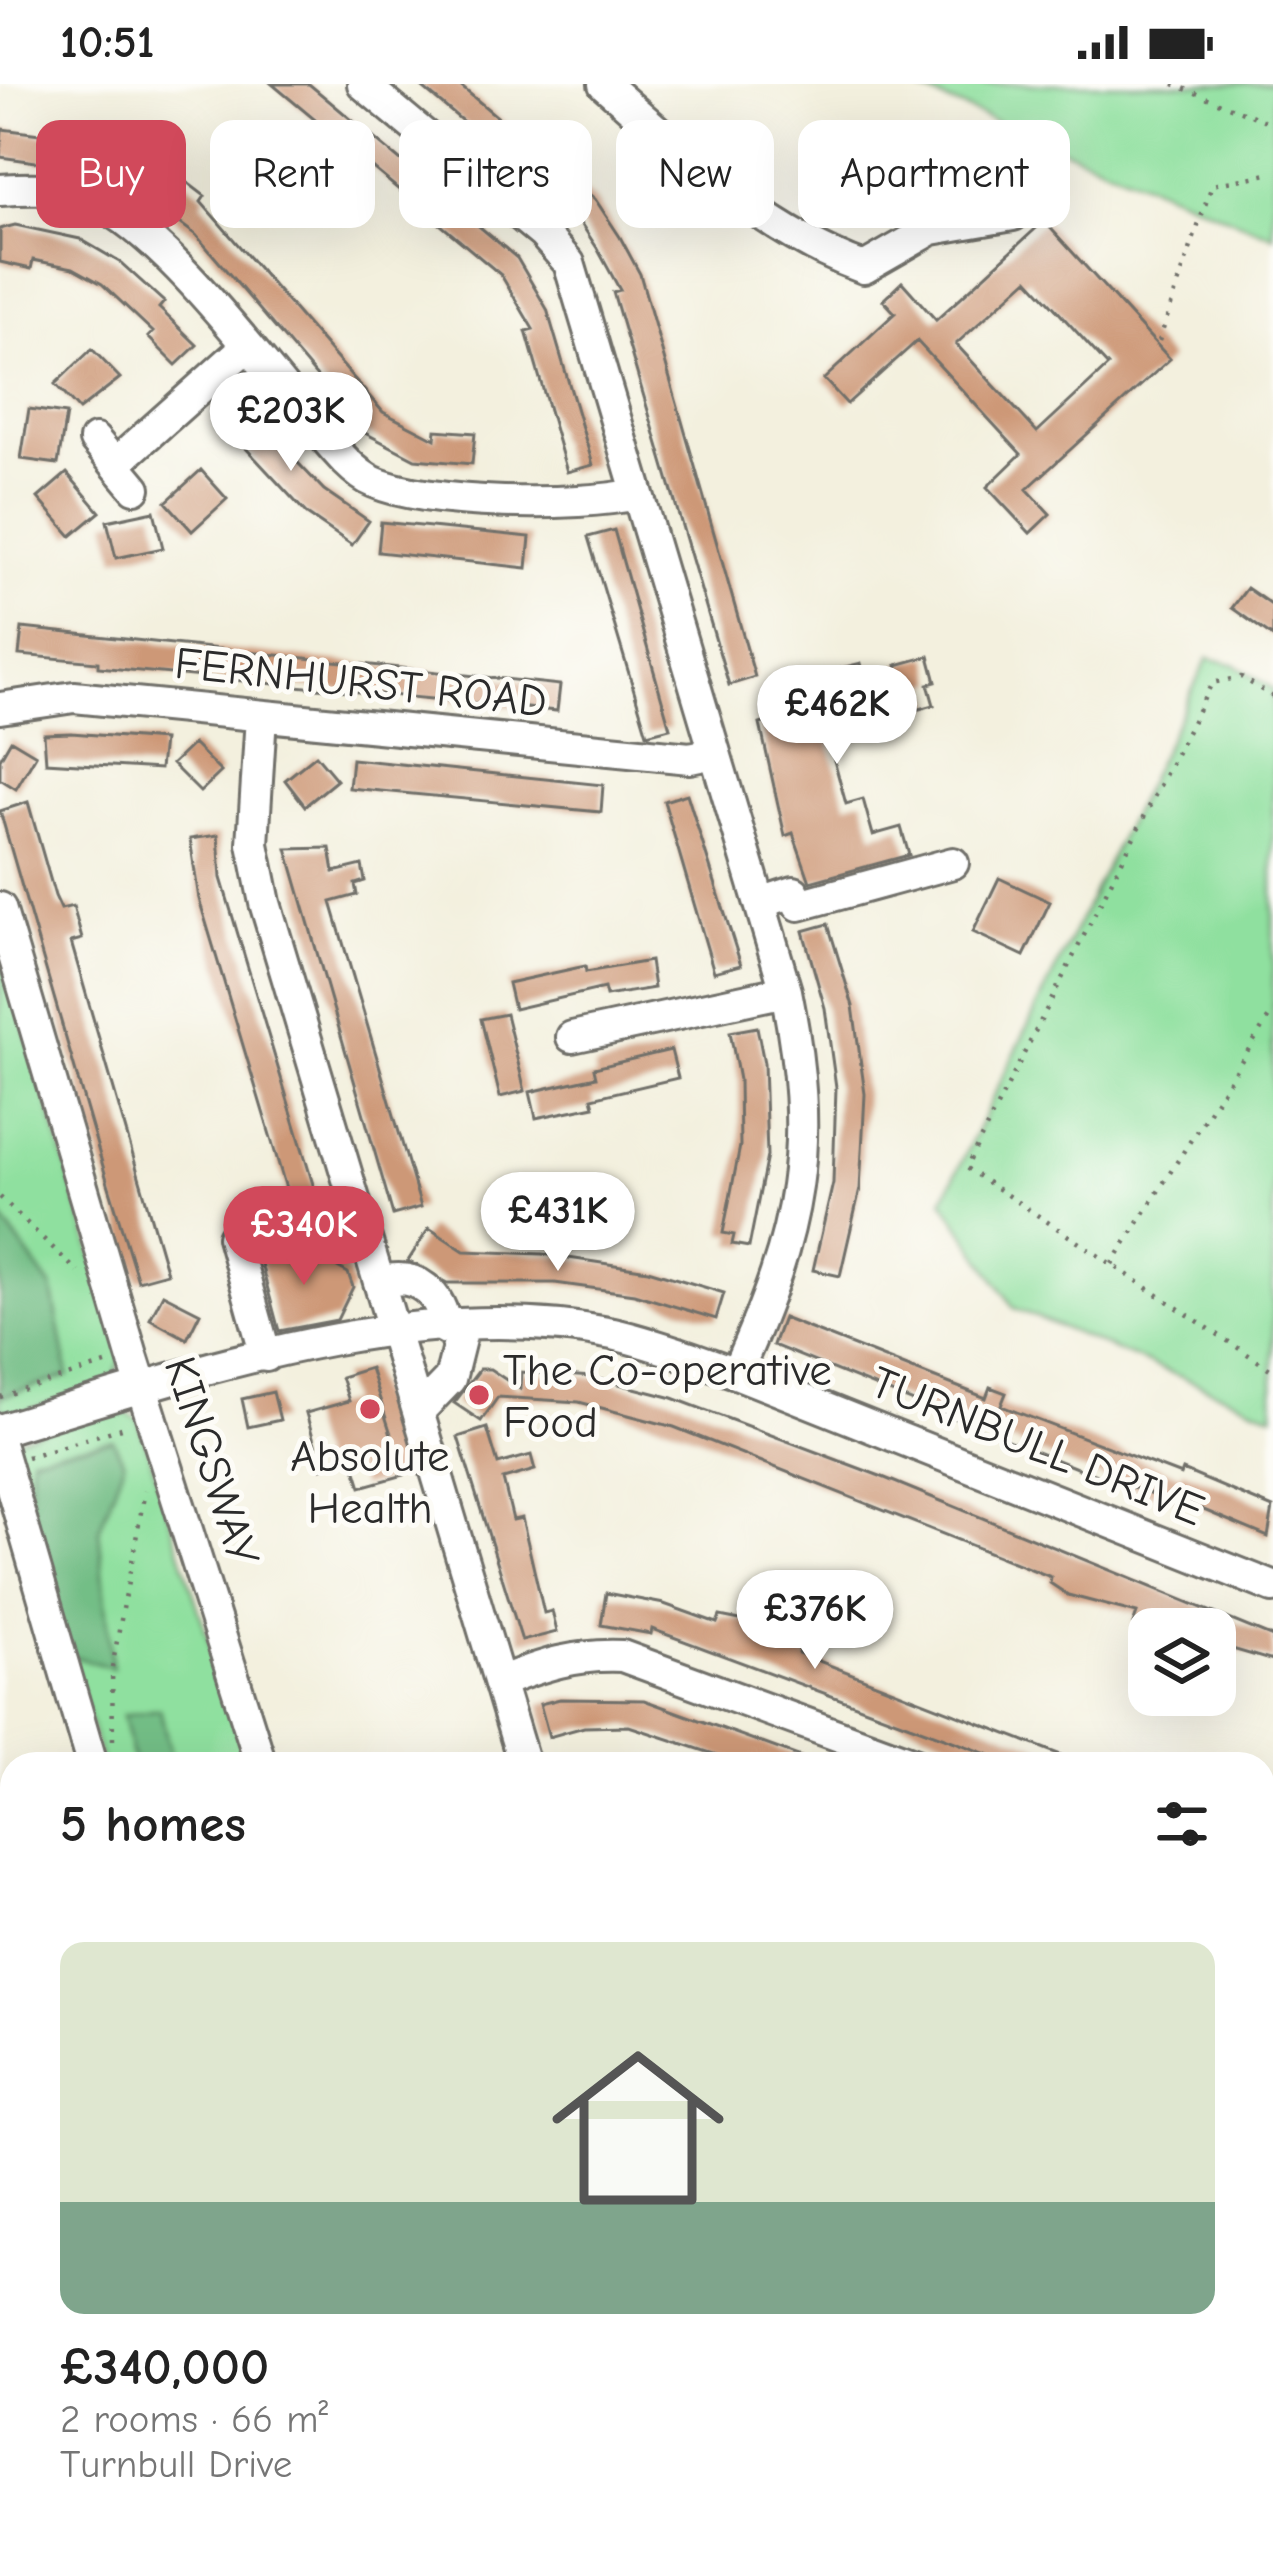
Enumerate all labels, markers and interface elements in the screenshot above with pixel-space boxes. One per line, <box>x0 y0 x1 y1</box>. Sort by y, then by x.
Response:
text: 10:51 <box>60 16 154 68</box>
chip: Buy <box>36 120 186 228</box>
chip: Rent <box>210 120 375 228</box>
chip: Filters <box>399 120 592 228</box>
chip: New <box>616 120 774 228</box>
chip: Apartment <box>798 120 1070 228</box>
pin: £203K <box>207 372 375 474</box>
text: £203K <box>237 388 345 433</box>
street label: FERNHURST ROAD <box>172 637 549 727</box>
pin: £462K <box>753 665 921 767</box>
text: £462K <box>784 681 890 726</box>
pin: £431K <box>474 1172 642 1274</box>
pin: £340K <box>220 1186 388 1288</box>
text: £431K <box>508 1188 608 1233</box>
text: £340K <box>250 1202 358 1247</box>
place label: The Co-operative Food <box>503 1344 832 1448</box>
street label: KINGSWAY <box>154 1350 270 1572</box>
street label: TURNBULL DRIVE <box>864 1356 1212 1536</box>
marker: The Co-operative Food <box>466 1382 492 1408</box>
marker: Absolute Health <box>357 1396 383 1422</box>
place label: Absolute Health <box>290 1430 450 1534</box>
pin: £376K <box>731 1570 899 1672</box>
text: £376K <box>763 1586 867 1631</box>
map controls <box>1128 1608 1236 1716</box>
button: layers <box>1128 1608 1236 1716</box>
icon: filters <box>1149 1791 1215 1857</box>
text: 5 homes <box>60 1795 246 1854</box>
icon: home <box>530 2020 746 2236</box>
text: £340,000 <box>60 2338 269 2397</box>
text: 2 rooms · 66 m² <box>60 2397 328 2442</box>
text: Turnbull Drive <box>60 2442 292 2487</box>

